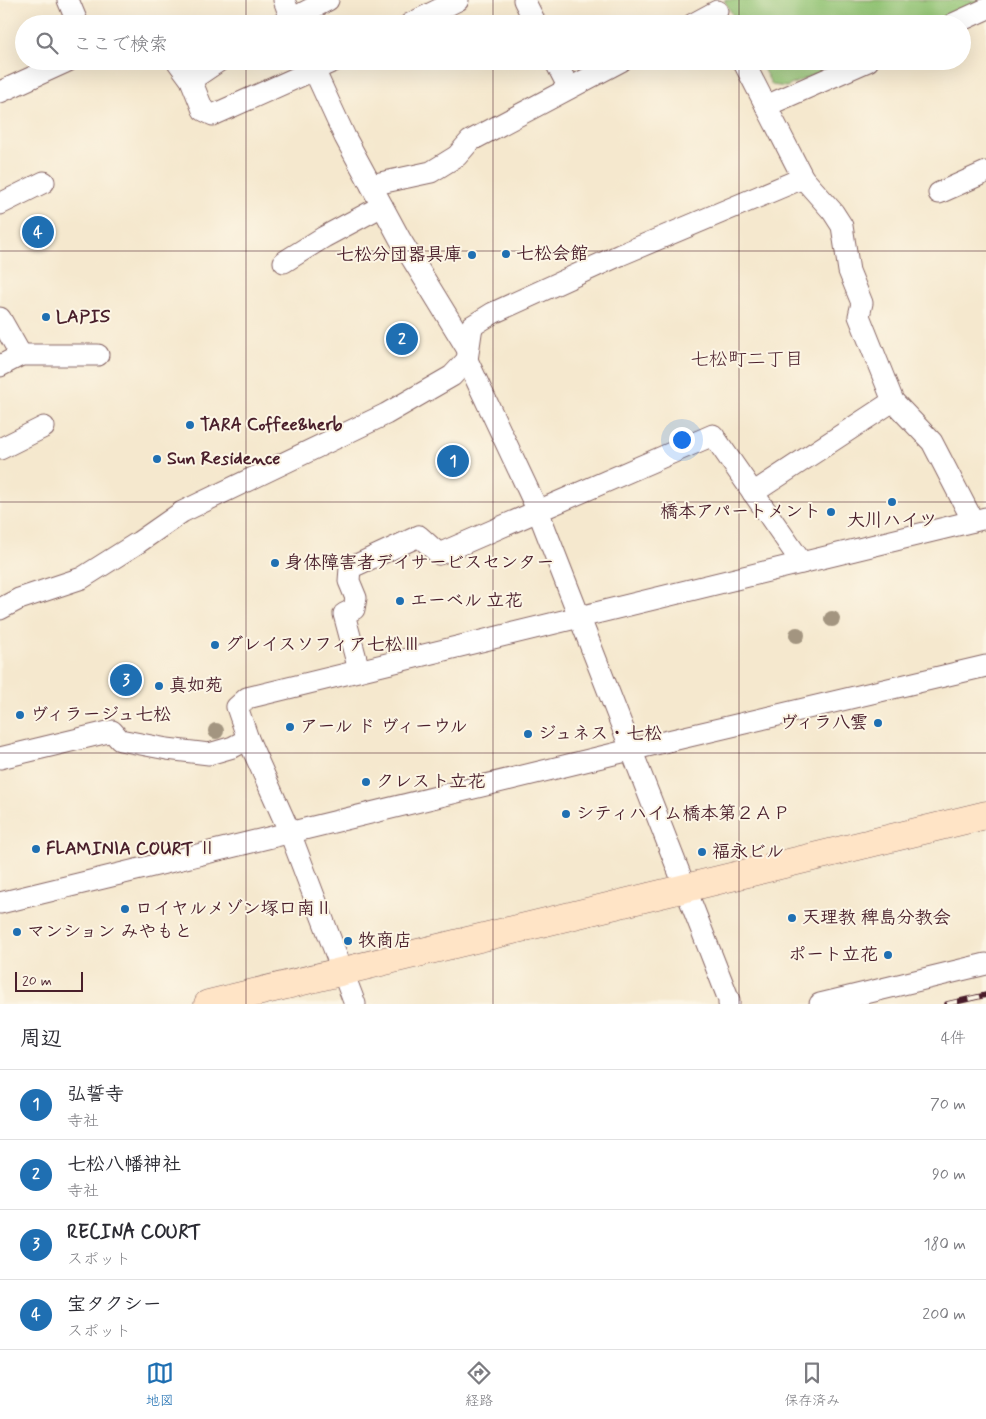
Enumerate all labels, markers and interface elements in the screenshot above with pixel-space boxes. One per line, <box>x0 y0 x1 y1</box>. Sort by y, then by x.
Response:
search box <box>15 15 971 70</box>
icon: search <box>33 29 61 57</box>
text: ここで検索 <box>73 32 168 57</box>
pin: 4 <box>22 213 54 251</box>
place label: 七松会館 <box>516 242 588 266</box>
place label: 七松分団器具庫 <box>336 243 462 267</box>
marker: 七松会館 <box>500 248 512 260</box>
marker: 七松分団器具庫 <box>466 249 478 261</box>
place label: LAPIS <box>56 305 111 329</box>
marker: LAPIS <box>40 311 52 323</box>
pin: 2 <box>386 320 418 358</box>
district label: 七松町二丁目 <box>690 347 804 372</box>
place label: TARA Coffee&herb <box>200 413 343 437</box>
marker: TARA Coffee&herb <box>184 419 196 431</box>
your location <box>669 427 695 453</box>
pin: 1 <box>437 442 469 480</box>
place label: Sun Residence <box>167 447 280 471</box>
marker: Sun Residence <box>151 453 163 465</box>
marker: 大川ハイツ <box>886 496 898 508</box>
place label: 橋本アパートメント <box>660 500 821 524</box>
marker: 橋本アパートメント <box>825 506 837 518</box>
place label: 大川ハイツ <box>847 509 937 533</box>
place label: 身体障害者デイサービスセンター <box>285 551 554 575</box>
marker: 身体障害者デイサービスセンター <box>269 557 281 569</box>
place label: エーベル 立花 <box>410 589 523 613</box>
marker: エーベル 立花 <box>394 595 406 607</box>
place label: グレイスソフィア七松Ⅲ <box>225 633 421 657</box>
marker: グレイスソフィア七松Ⅲ <box>209 639 221 651</box>
pin: 3 <box>110 661 142 699</box>
place label: 真如苑 <box>169 674 223 698</box>
marker: 真如苑 <box>153 680 165 692</box>
place label: ヴィラージュ七松 <box>30 703 171 727</box>
marker: ヴィラージュ七松 <box>14 709 26 721</box>
place label: ヴィラ八雲 <box>780 711 868 735</box>
place label: アール ド ヴィーウル <box>300 715 467 739</box>
marker: ヴィラ八雲 <box>872 717 884 729</box>
marker: アール ド ヴィーウル <box>284 721 296 733</box>
place label: ジュネス・七松 <box>538 722 662 746</box>
marker: ジュネス・七松 <box>522 728 534 740</box>
place label: クレスト立花 <box>376 770 485 794</box>
marker: クレスト立花 <box>360 776 372 788</box>
place label: シティハイム橋本第２ＡＰ <box>576 802 790 826</box>
marker: シティハイム橋本第２ＡＰ <box>560 808 572 820</box>
place label: FLAMINIA COURT Ⅱ <box>46 837 216 861</box>
place label: 福永ビル <box>712 840 784 864</box>
marker: FLAMINIA COURT Ⅱ <box>30 843 42 855</box>
marker: 福永ビル <box>696 846 708 858</box>
place label: ロイヤルメゾン塚口南Ⅱ <box>135 897 333 921</box>
marker: ロイヤルメゾン塚口南Ⅱ <box>119 903 131 915</box>
place label: 天理教 稗島分教会 <box>802 906 951 930</box>
marker: 天理教 稗島分教会 <box>786 912 798 924</box>
place label: マンション みやもと <box>27 920 192 944</box>
marker: マンション みやもと <box>11 926 23 938</box>
place label: 牧商店 <box>358 929 412 953</box>
marker: 牧商店 <box>342 935 354 947</box>
place label: ポート立花 <box>788 943 878 967</box>
marker: ポート立花 <box>882 949 894 961</box>
scale bar <box>15 969 82 992</box>
text: 20 m <box>22 972 52 990</box>
text: 周辺 <box>20 1025 62 1053</box>
text: 4件 <box>941 1028 966 1049</box>
text: 弘誓寺 <box>67 1082 124 1107</box>
text: 1 <box>32 1094 40 1115</box>
text: 70 m <box>930 1094 966 1115</box>
text: 寺社 <box>67 1111 99 1132</box>
text: 七松八幡神社 <box>67 1152 181 1177</box>
text: 2 <box>32 1164 40 1185</box>
text: 90 m <box>932 1164 966 1185</box>
text: 寺社 <box>67 1181 99 1202</box>
text: RECINA COURT <box>67 1220 201 1245</box>
text: 3 <box>32 1234 40 1255</box>
text: 180 m <box>923 1234 966 1255</box>
text: スポット <box>67 1249 131 1270</box>
text: 宝タクシー <box>67 1292 162 1317</box>
text: 4 <box>31 1304 41 1325</box>
text: 200 m <box>922 1304 966 1325</box>
text: スポット <box>67 1321 131 1342</box>
tab: 地図 <box>146 1359 174 1410</box>
tab: 経路 <box>465 1359 493 1410</box>
tab: 保存済み <box>784 1359 840 1410</box>

